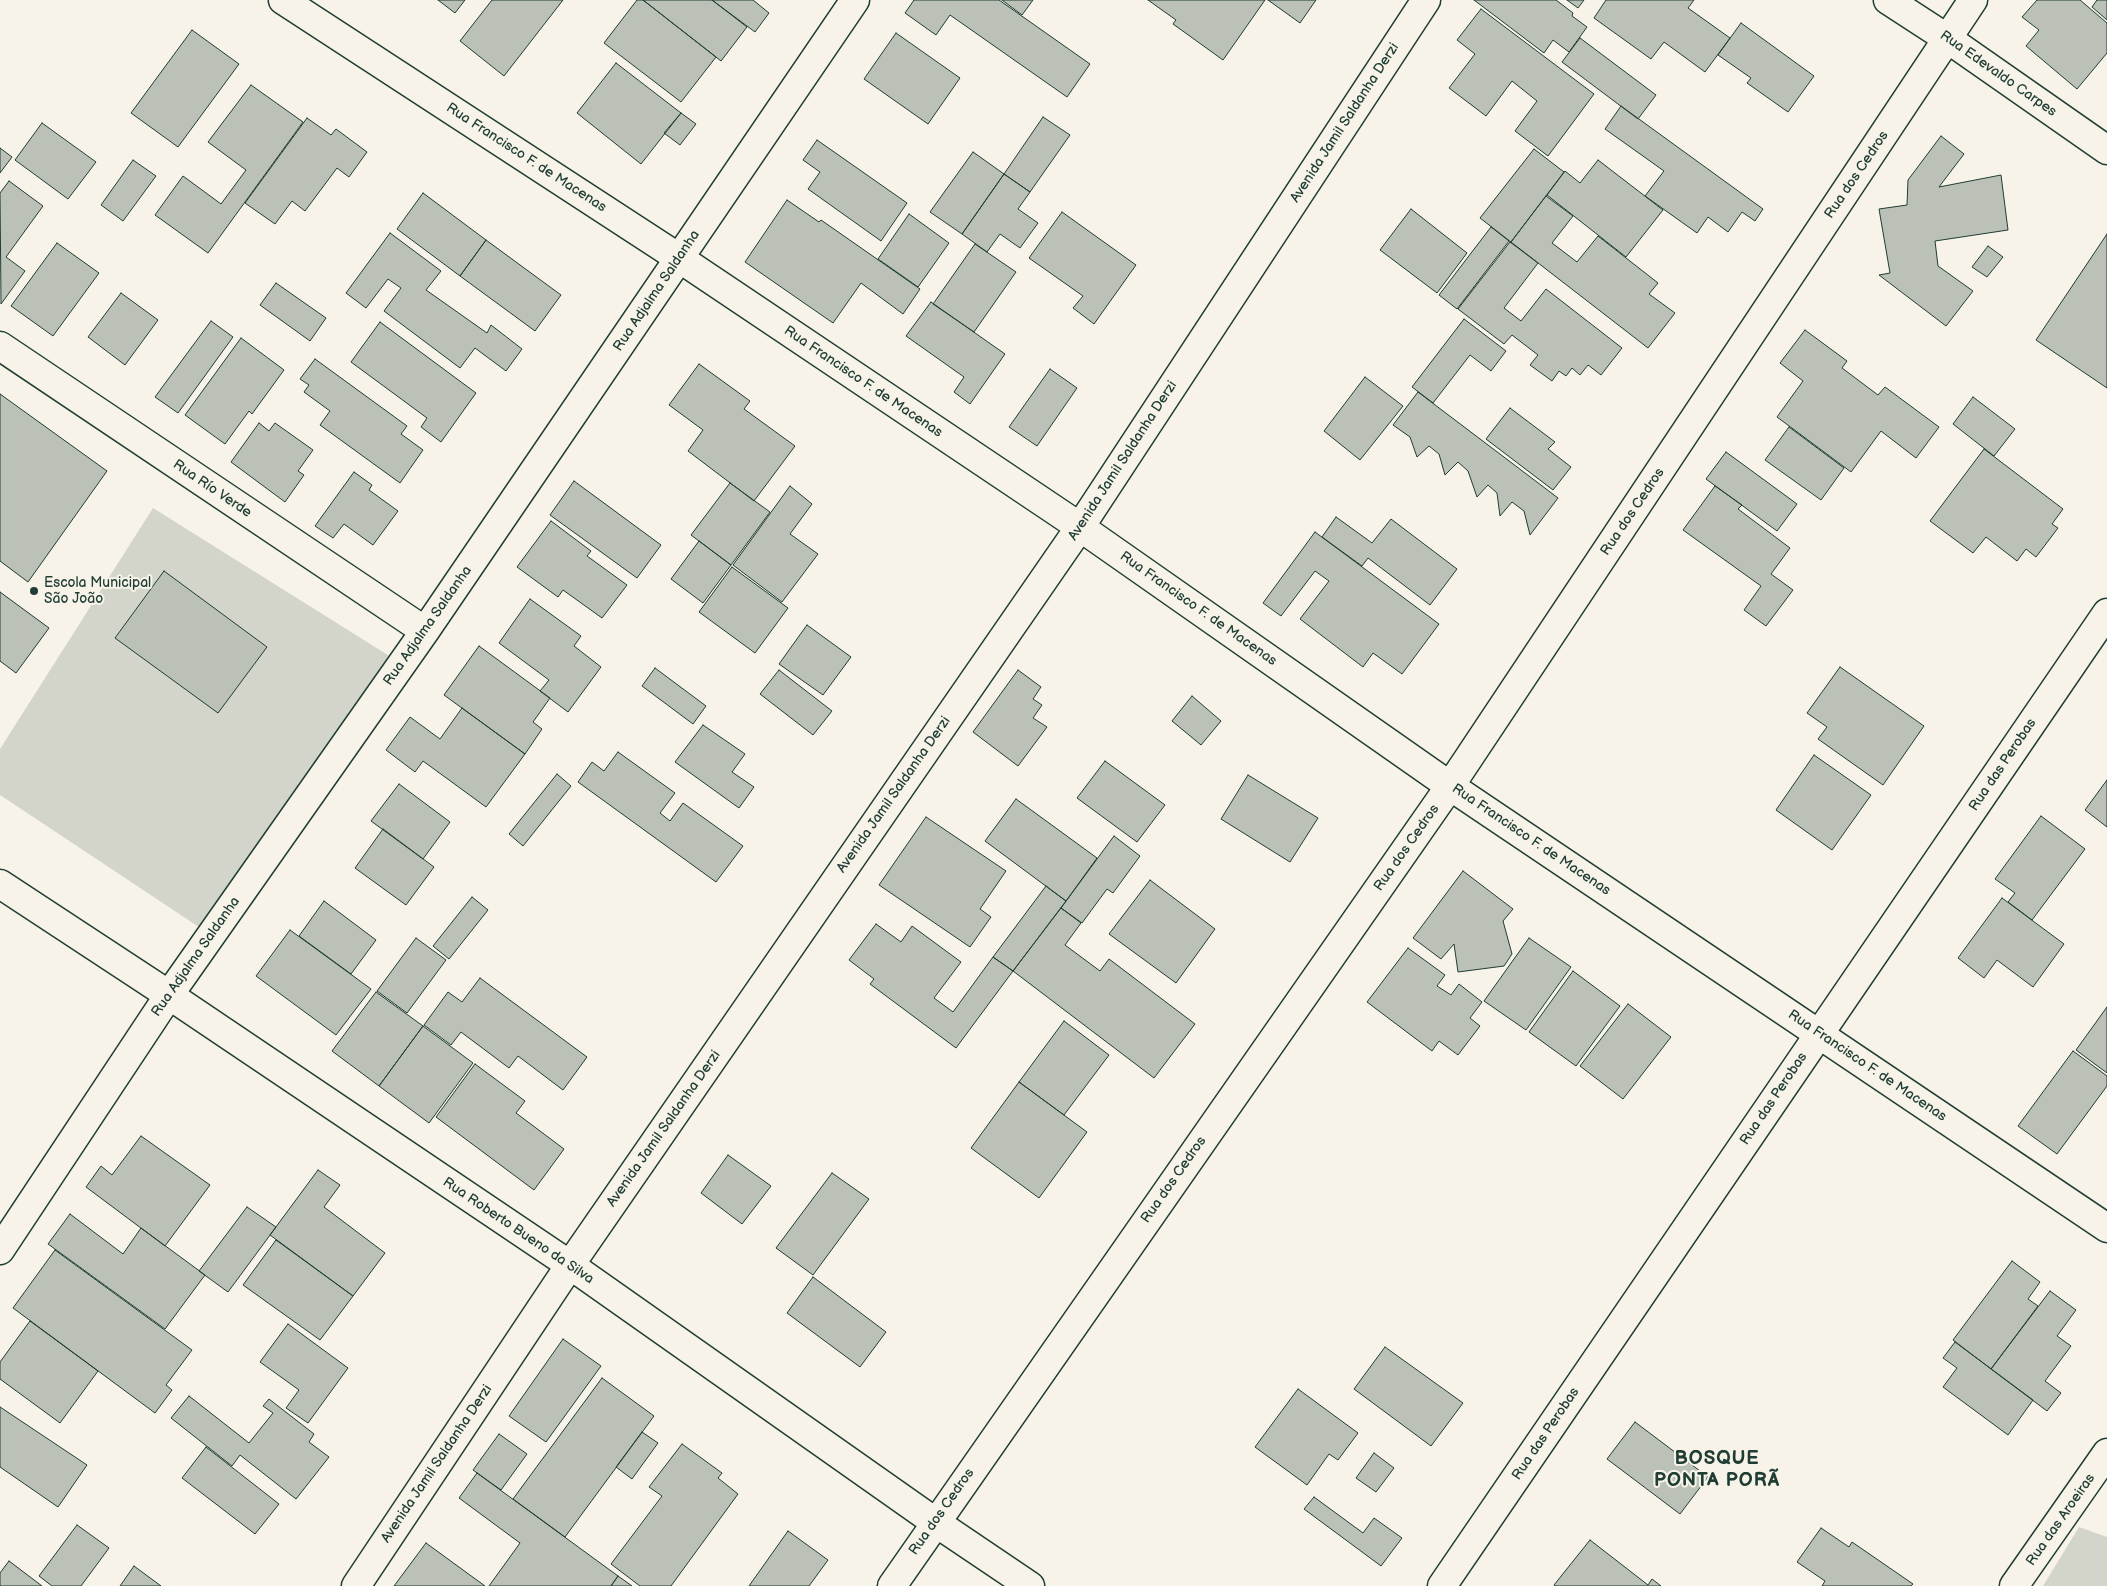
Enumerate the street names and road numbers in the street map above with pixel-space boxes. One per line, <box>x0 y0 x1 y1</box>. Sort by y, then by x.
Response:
street label: Rua Edevaldo Carpes <box>1936 27 2060 121</box>
street label: Avenida Jamil Saldanha Derzi <box>1287 40 1403 206</box>
street label: Rua Francisco F. de Macenas <box>443 100 609 216</box>
street label: Rua dos Cedros <box>1821 128 1893 222</box>
street label: Rua Adjalma Saldanha <box>610 227 704 355</box>
street label: Rua Francisco F. de Macenas <box>781 323 945 441</box>
street label: Avenida Jamil Saldanha Derzi <box>1065 378 1181 544</box>
street label: Rua Río Verde <box>169 456 255 522</box>
street label: Rua dos Cedros <box>1597 465 1669 559</box>
street label: Rua Francisco F. de Macenas <box>1116 548 1280 670</box>
street label: Rua Adjalma Saldanha <box>380 563 476 689</box>
street label: Avenida Jamil Saldanha Derzi <box>834 714 954 876</box>
street label: Rua das Perobas <box>1966 715 2040 815</box>
street label: Rua Francisco F. de Macenas <box>1449 781 1613 899</box>
street label: Rua dos Cedros <box>1371 801 1443 895</box>
street label: Rua Adjalma Saldanha <box>148 894 244 1020</box>
street label: Rua Francisco F. de Macenas <box>1785 1007 1949 1125</box>
street label: Avenida Jamil Saldanha Derzi <box>604 1048 724 1210</box>
street label: Rua das Perobas <box>1737 1049 1811 1149</box>
street label: Rua dos Cedros <box>1138 1133 1210 1227</box>
street label: Rua Roberto Bueno da Silva <box>439 1174 597 1288</box>
street label: Avenida Jamil Saldanha Derzi <box>378 1382 496 1546</box>
street label: Rua das Perobas <box>1509 1384 1583 1484</box>
street label: Rua dos Cedros <box>906 1465 978 1559</box>
street label: Rua das Aroeiras <box>2023 1471 2099 1569</box>

